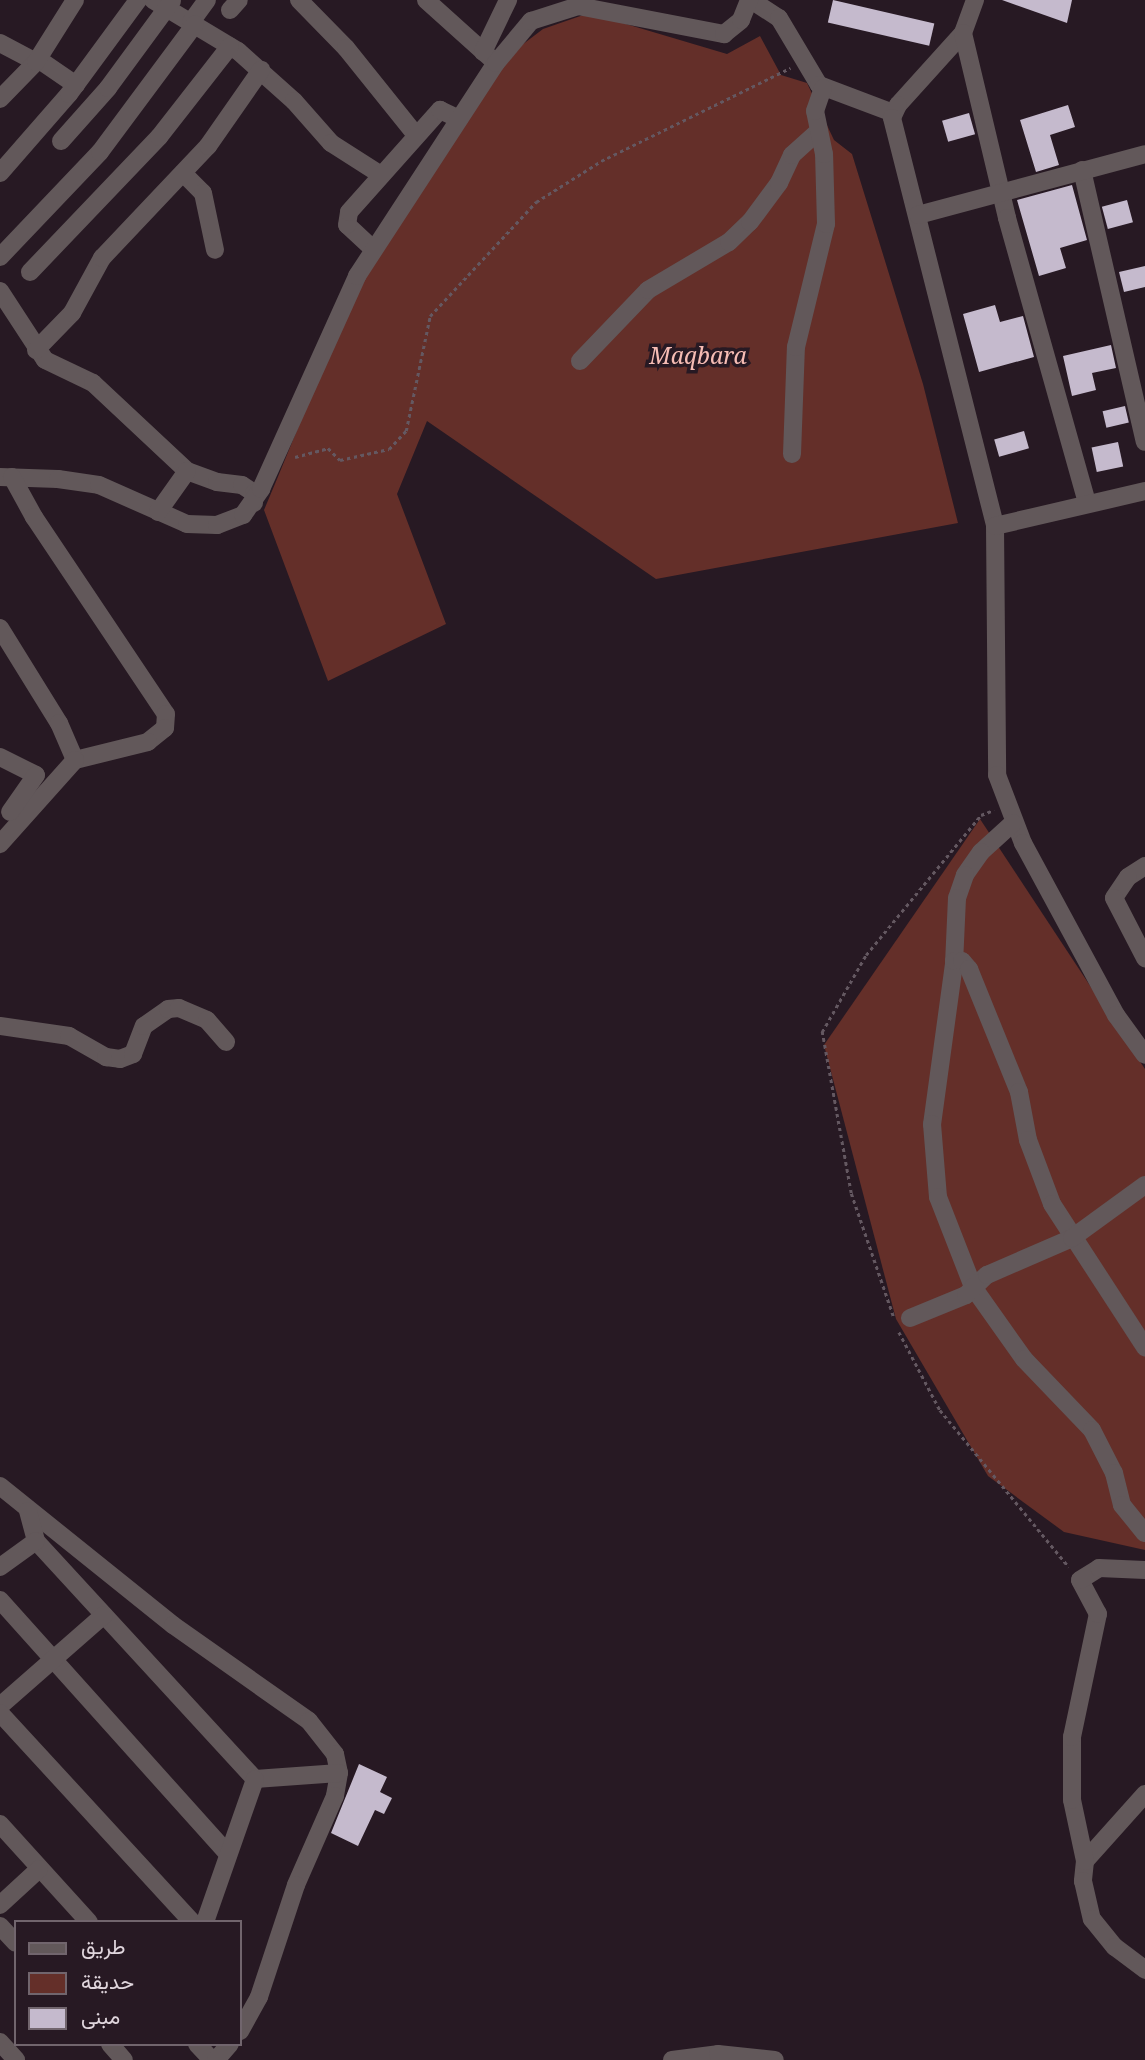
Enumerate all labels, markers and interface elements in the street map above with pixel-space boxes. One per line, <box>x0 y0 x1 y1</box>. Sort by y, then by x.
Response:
park label: Maqbara <box>649 341 747 369</box>
legend <box>14 1920 242 2046</box>
text: طريق <box>81 1932 126 1960</box>
text: حديقة <box>81 1967 134 1995</box>
text: مبنى <box>81 2002 120 2030</box>

